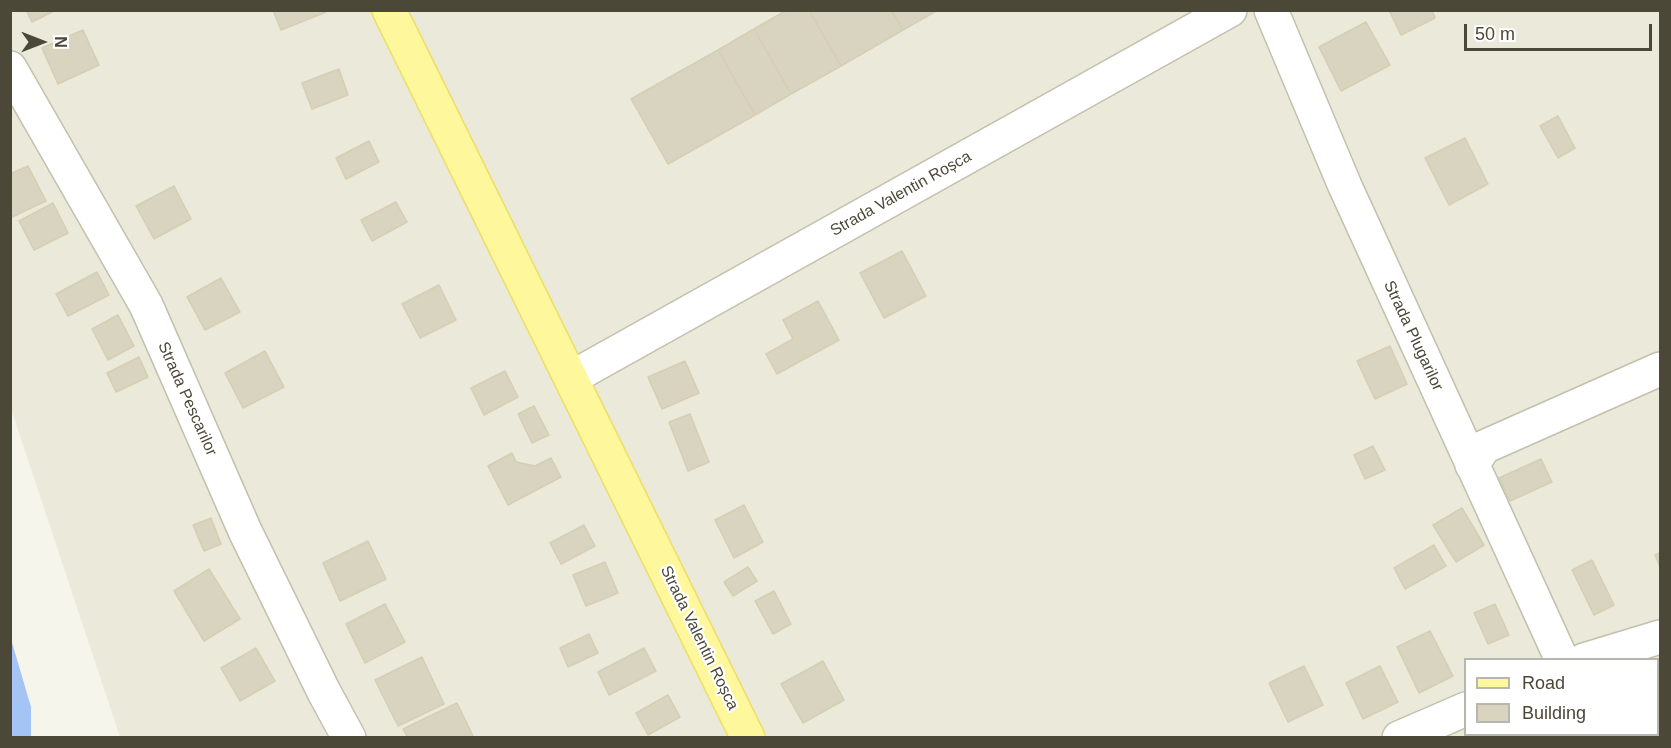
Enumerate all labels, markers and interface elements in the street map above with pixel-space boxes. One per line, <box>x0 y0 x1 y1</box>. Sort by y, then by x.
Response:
north arrow <box>12 12 72 72</box>
scale bar <box>1467 12 1654 50</box>
text: 50 m <box>1475 24 1515 44</box>
text: N <box>52 36 69 48</box>
street label: Strada Valentin Roșca <box>827 147 975 241</box>
street label: Strada Plugarilor <box>1379 278 1447 394</box>
street label: Strada Pescarilor <box>153 339 221 459</box>
street label: Strada Valentin Roșca <box>656 563 742 713</box>
legend <box>1464 658 1659 736</box>
text: Road <box>1522 673 1565 693</box>
text: Building <box>1522 703 1586 723</box>

